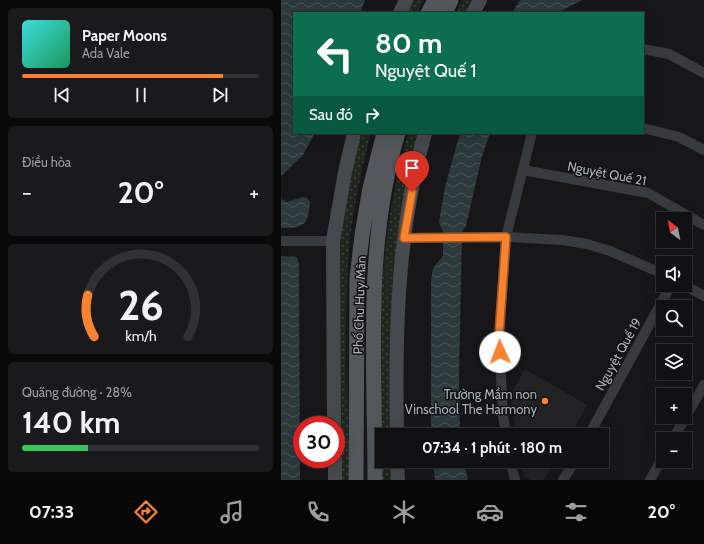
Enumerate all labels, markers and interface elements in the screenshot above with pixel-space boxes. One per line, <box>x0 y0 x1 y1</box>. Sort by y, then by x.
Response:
text: 80 m <box>375 26 442 60</box>
text: Paper Moons <box>82 27 167 45</box>
icon: left <box>309 28 361 80</box>
text: Ada Vale <box>82 45 130 61</box>
text: Nguyệt Quế 1 <box>375 60 476 82</box>
icon: previous <box>51 84 73 106</box>
icon: pause <box>130 84 152 106</box>
icon: next <box>209 84 231 106</box>
icon: right <box>361 104 383 126</box>
text: Sau đó <box>309 106 353 124</box>
pin <box>395 151 429 192</box>
text: Điều hòa <box>22 154 71 170</box>
icon: arrive <box>401 157 423 179</box>
street label: Nguyệt Quế 21 <box>566 158 648 188</box>
text: 20° <box>118 174 163 211</box>
text: − <box>22 179 32 206</box>
text: + <box>249 179 259 206</box>
north arrow <box>656 212 692 248</box>
map controls <box>656 212 692 468</box>
street label: Phố Chu Huy Mân <box>349 255 369 355</box>
button: sound <box>656 256 692 292</box>
text: 26 <box>118 280 163 330</box>
button: search <box>656 300 692 336</box>
street label: Nguyệt Quế 19 <box>591 315 645 393</box>
text: km/h <box>125 327 156 345</box>
position arrow <box>479 331 521 373</box>
button: layers <box>656 344 692 380</box>
text: Quãng đường · 28% <box>22 384 132 400</box>
place label: Trường Mầm non Vinschool The Harmony <box>405 386 537 417</box>
button: + <box>656 388 692 424</box>
marker: Trường Mầm non Vinschool The Harmony <box>540 396 550 406</box>
text: 140 km <box>22 404 120 441</box>
speed limit sign: 30 <box>293 416 345 468</box>
button: − <box>656 432 692 468</box>
text: 07:34 · 1 phút · 180 m <box>422 439 562 457</box>
icon: directions <box>132 498 160 526</box>
icon: music <box>218 498 246 526</box>
icon: phone <box>304 498 332 526</box>
icon: climate <box>390 498 418 526</box>
icon: car <box>476 498 504 526</box>
icon: filters <box>562 498 590 526</box>
text: 07:33 <box>29 501 74 523</box>
text: 20° <box>648 501 675 523</box>

